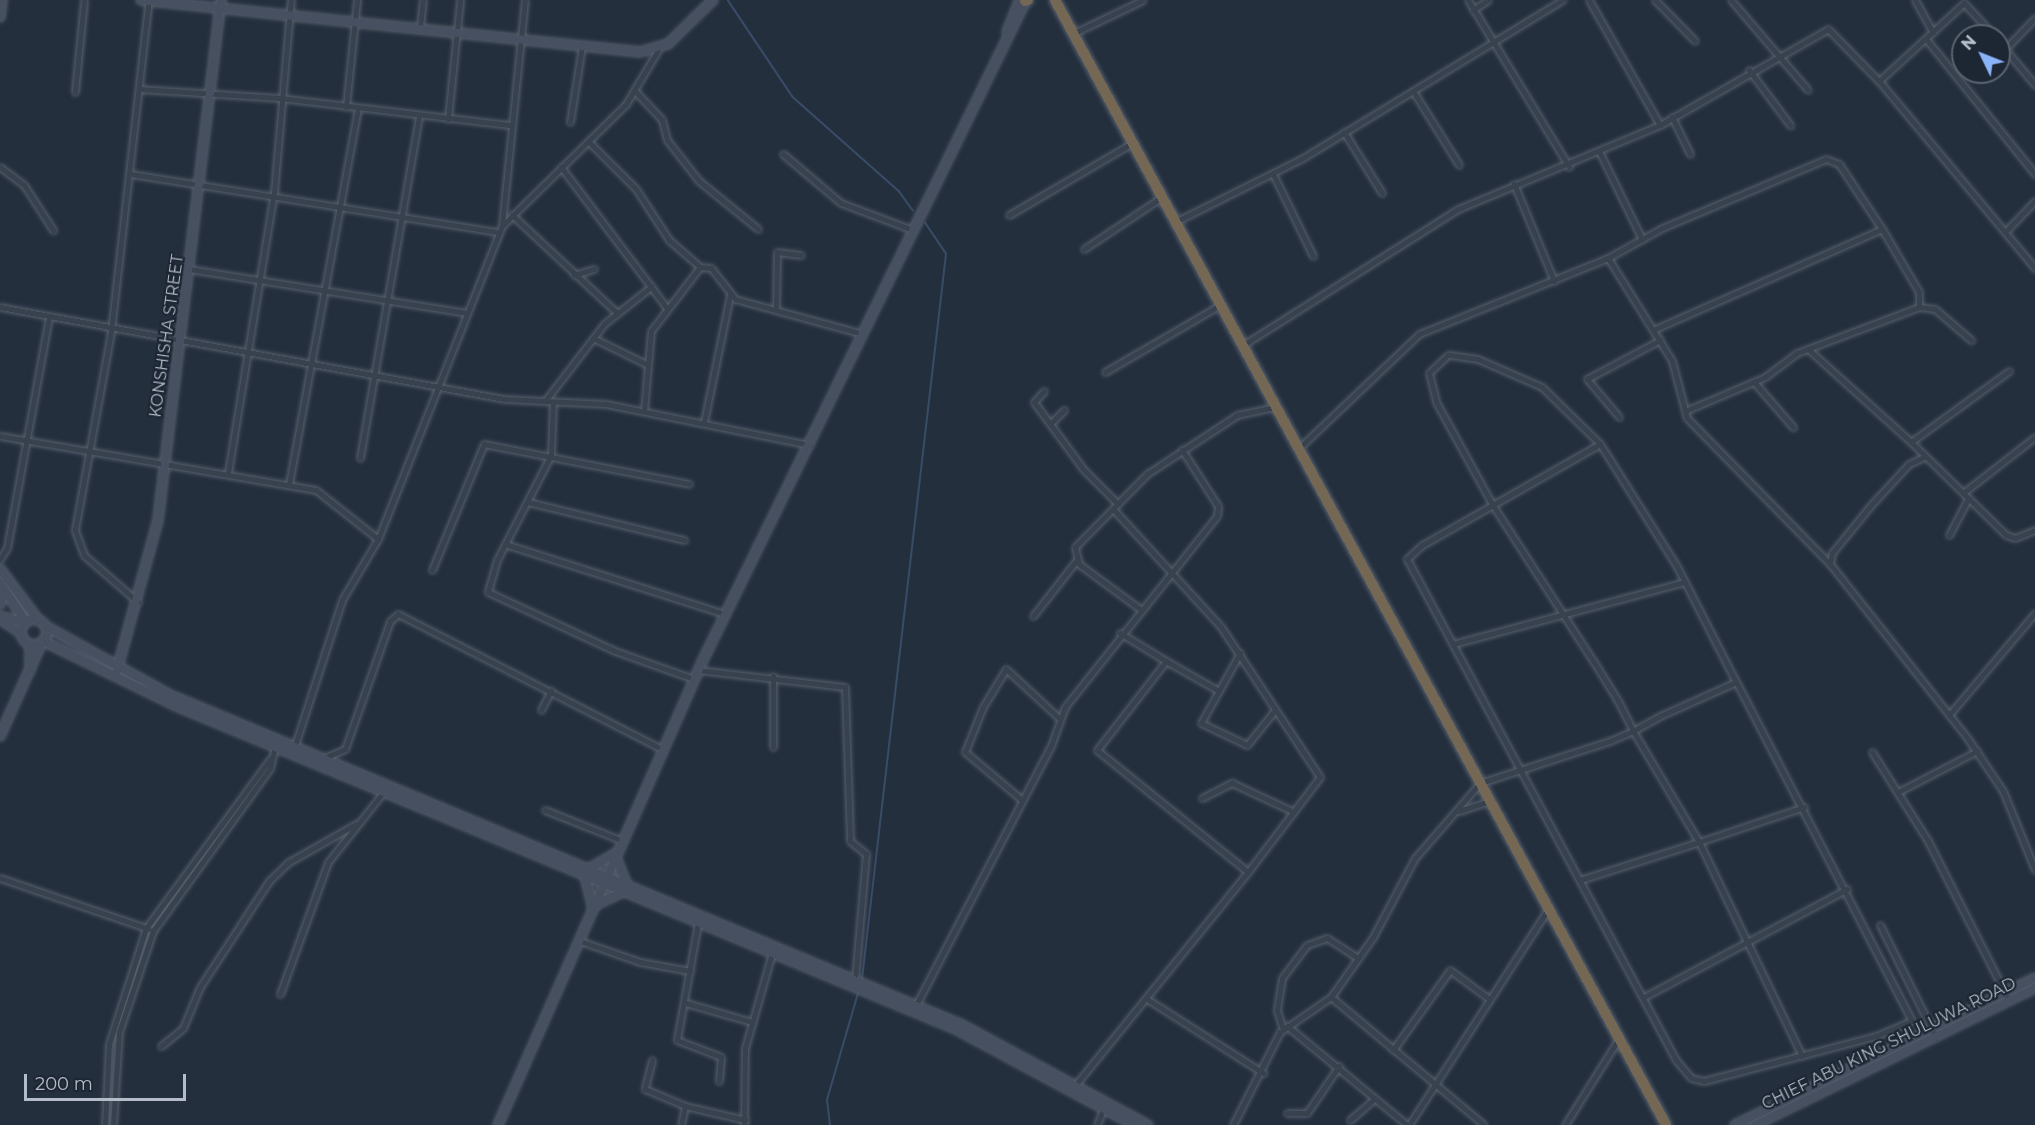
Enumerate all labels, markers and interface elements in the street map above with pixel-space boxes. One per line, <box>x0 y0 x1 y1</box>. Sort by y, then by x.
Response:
north arrow <box>1951 24 2011 84</box>
text: N <box>1958 32 1980 54</box>
street label: KONSHISHA STREET <box>146 253 188 419</box>
street label: CHIEF ABU KING SHULUWA ROAD <box>1759 974 2019 1114</box>
scale bar <box>27 1062 189 1100</box>
text: 200 m <box>35 1073 93 1095</box>

